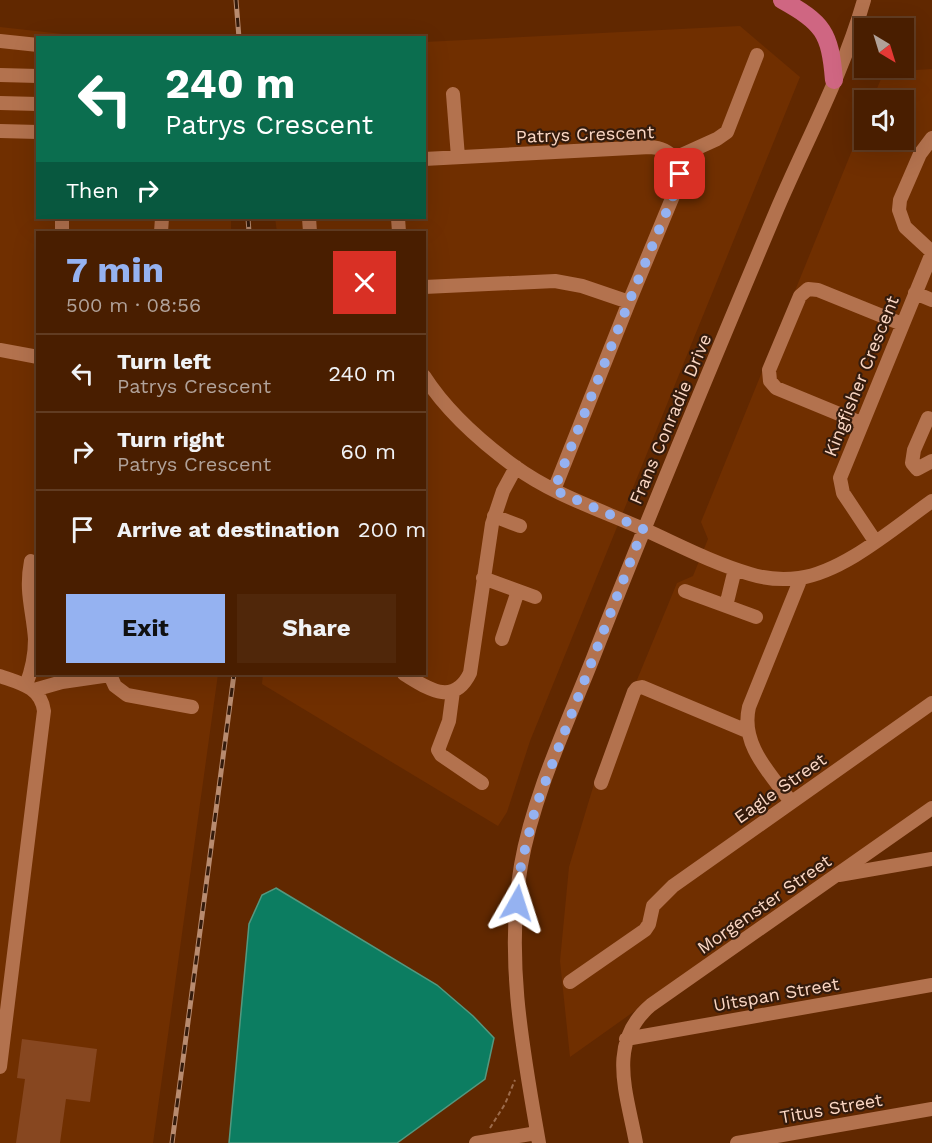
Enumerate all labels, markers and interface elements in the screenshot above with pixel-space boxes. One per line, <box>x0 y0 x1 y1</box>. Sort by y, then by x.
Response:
north arrow <box>854 18 914 78</box>
map controls <box>854 18 914 150</box>
text: 240 m <box>165 59 295 108</box>
icon: left <box>66 60 144 138</box>
button: sound <box>854 90 914 150</box>
text: Patrys Crescent <box>165 109 373 141</box>
street label: Patrys Crescent <box>515 121 655 147</box>
pin <box>654 148 705 199</box>
icon: arrive <box>663 157 696 190</box>
icon: right <box>131 174 164 207</box>
text: Then <box>66 178 119 203</box>
text: 7 min <box>66 249 164 291</box>
button: close <box>333 251 396 314</box>
street label: Kingfisher Crescent <box>819 292 903 459</box>
text: 500 m · 08:56 <box>66 293 201 317</box>
street label: Frans Conradie Drive <box>625 331 715 507</box>
text: Turn left <box>117 349 211 374</box>
icon: left <box>66 357 99 390</box>
text: 240 m <box>328 361 396 386</box>
text: Patrys Crescent <box>117 374 271 398</box>
text: Turn right <box>117 427 224 452</box>
icon: right <box>66 435 99 468</box>
text: 60 m <box>340 439 396 464</box>
text: Patrys Crescent <box>117 452 271 476</box>
icon: arrive <box>66 513 99 546</box>
text: Arrive at destination <box>117 517 340 542</box>
text: 200 m <box>358 517 426 542</box>
button: Exit <box>66 594 225 663</box>
button: Share <box>237 594 396 663</box>
street label: Eagle Street <box>730 748 830 827</box>
street label: Morgenster Street <box>693 850 835 958</box>
position arrow <box>485 871 549 935</box>
street label: Uitspan Street <box>711 973 841 1015</box>
street label: Titus Street <box>778 1089 884 1127</box>

